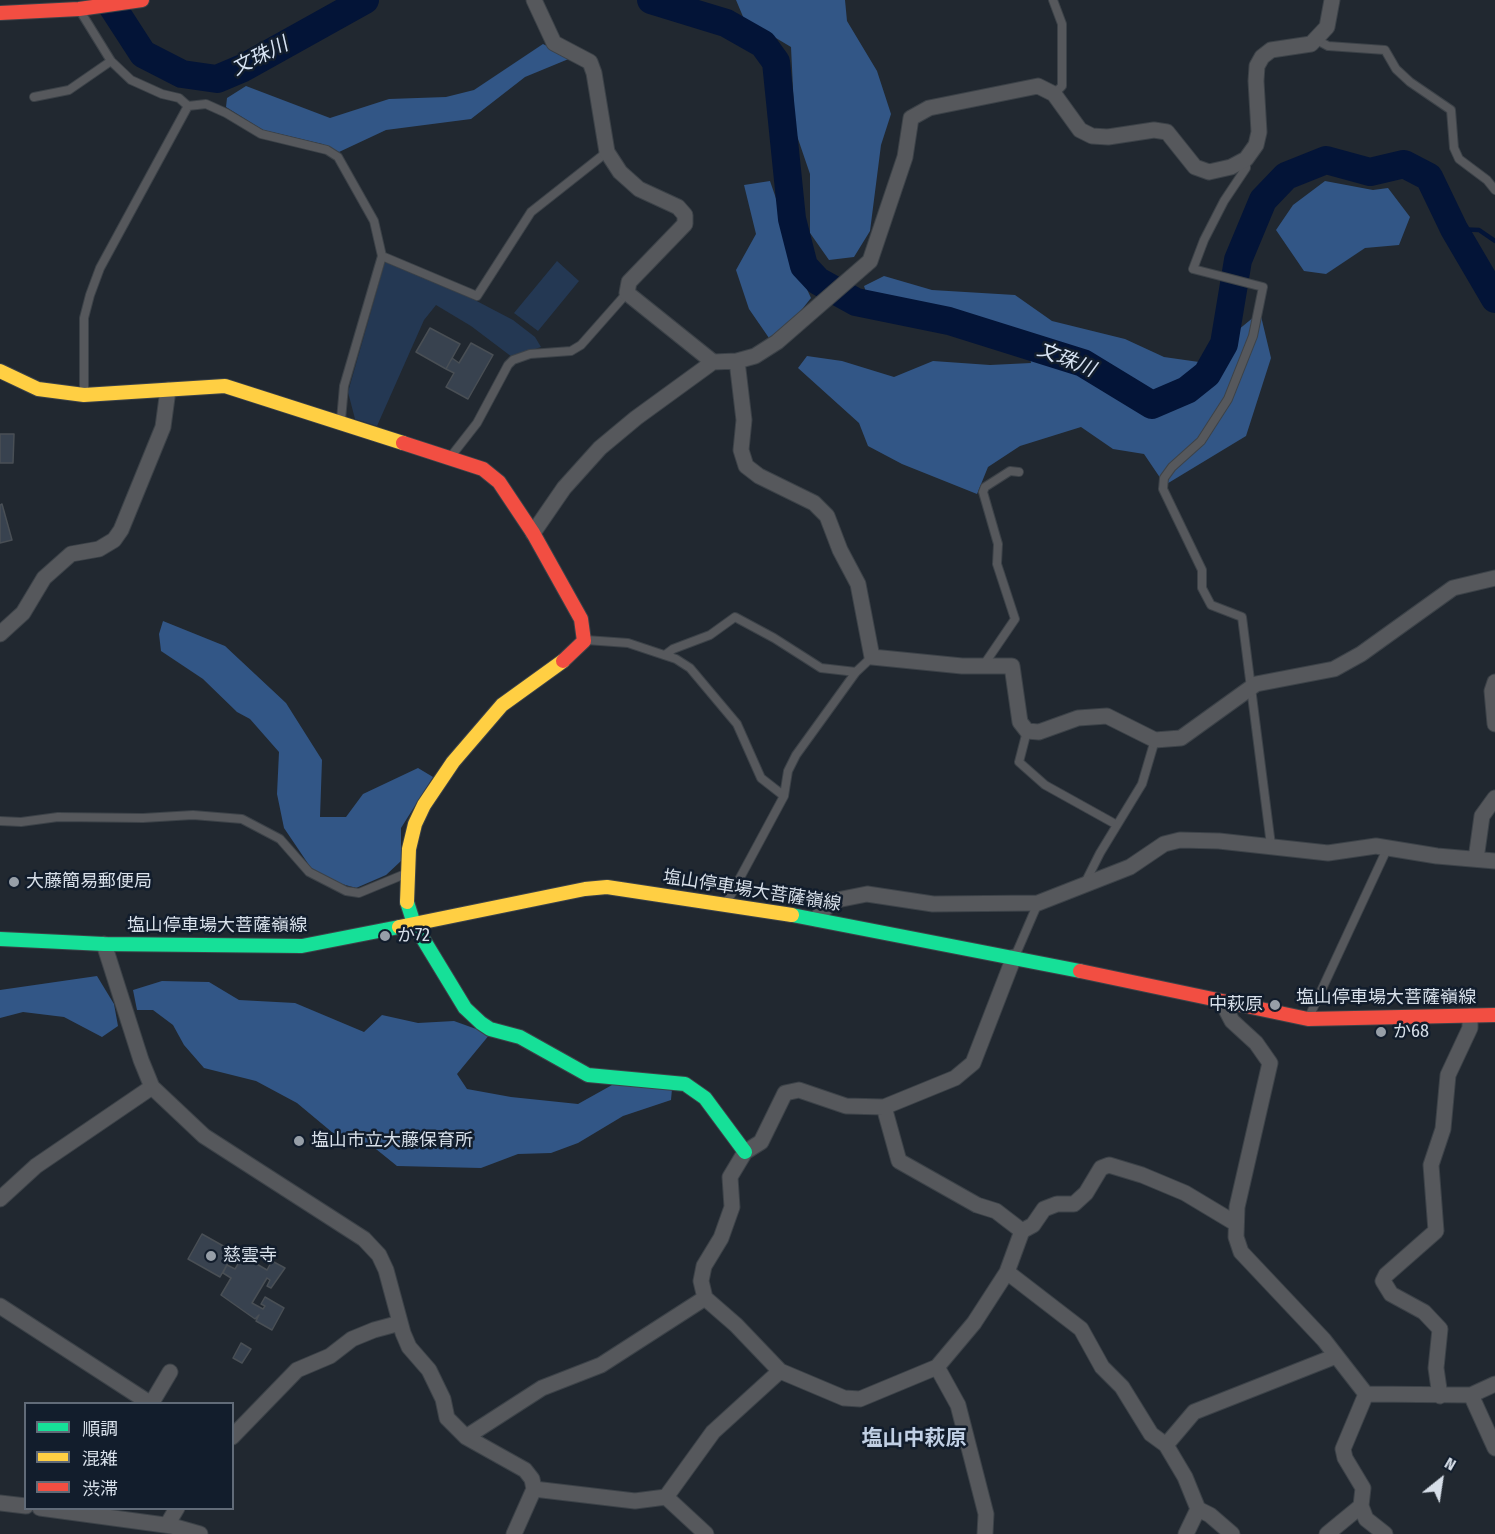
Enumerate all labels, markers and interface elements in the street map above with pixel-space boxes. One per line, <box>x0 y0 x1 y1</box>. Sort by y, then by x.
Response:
water label: 文珠川 <box>228 33 292 81</box>
water label: 文珠川 <box>1034 338 1098 382</box>
street label: 塩山停車場大菩薩嶺線 <box>661 866 843 916</box>
place label: 大藤簡易郵便局 <box>26 871 152 893</box>
marker: 大藤簡易郵便局 <box>7 875 21 889</box>
street label: 塩山停車場大菩薩嶺線 <box>127 915 307 937</box>
place label: か72 <box>397 925 430 947</box>
marker: か72 <box>378 929 392 943</box>
street label: 塩山停車場大菩薩嶺線 <box>1296 987 1476 1009</box>
place label: 中萩原 <box>1209 994 1263 1016</box>
marker: 中萩原 <box>1268 998 1282 1012</box>
place label: か68 <box>1393 1021 1429 1043</box>
marker: か68 <box>1374 1025 1388 1039</box>
place label: 塩山市立大藤保育所 <box>311 1130 473 1152</box>
marker: 塩山市立大藤保育所 <box>292 1134 306 1148</box>
place label: 慈雲寺 <box>223 1245 277 1267</box>
marker: 慈雲寺 <box>204 1249 218 1263</box>
legend <box>24 1402 234 1510</box>
text: 順調 <box>82 1418 118 1440</box>
district label: 塩山中萩原 <box>862 1426 966 1452</box>
text: 混雑 <box>82 1448 118 1470</box>
north arrow <box>1411 1450 1471 1510</box>
text: N <box>1441 1453 1459 1475</box>
text: 渋滞 <box>82 1478 118 1500</box>

